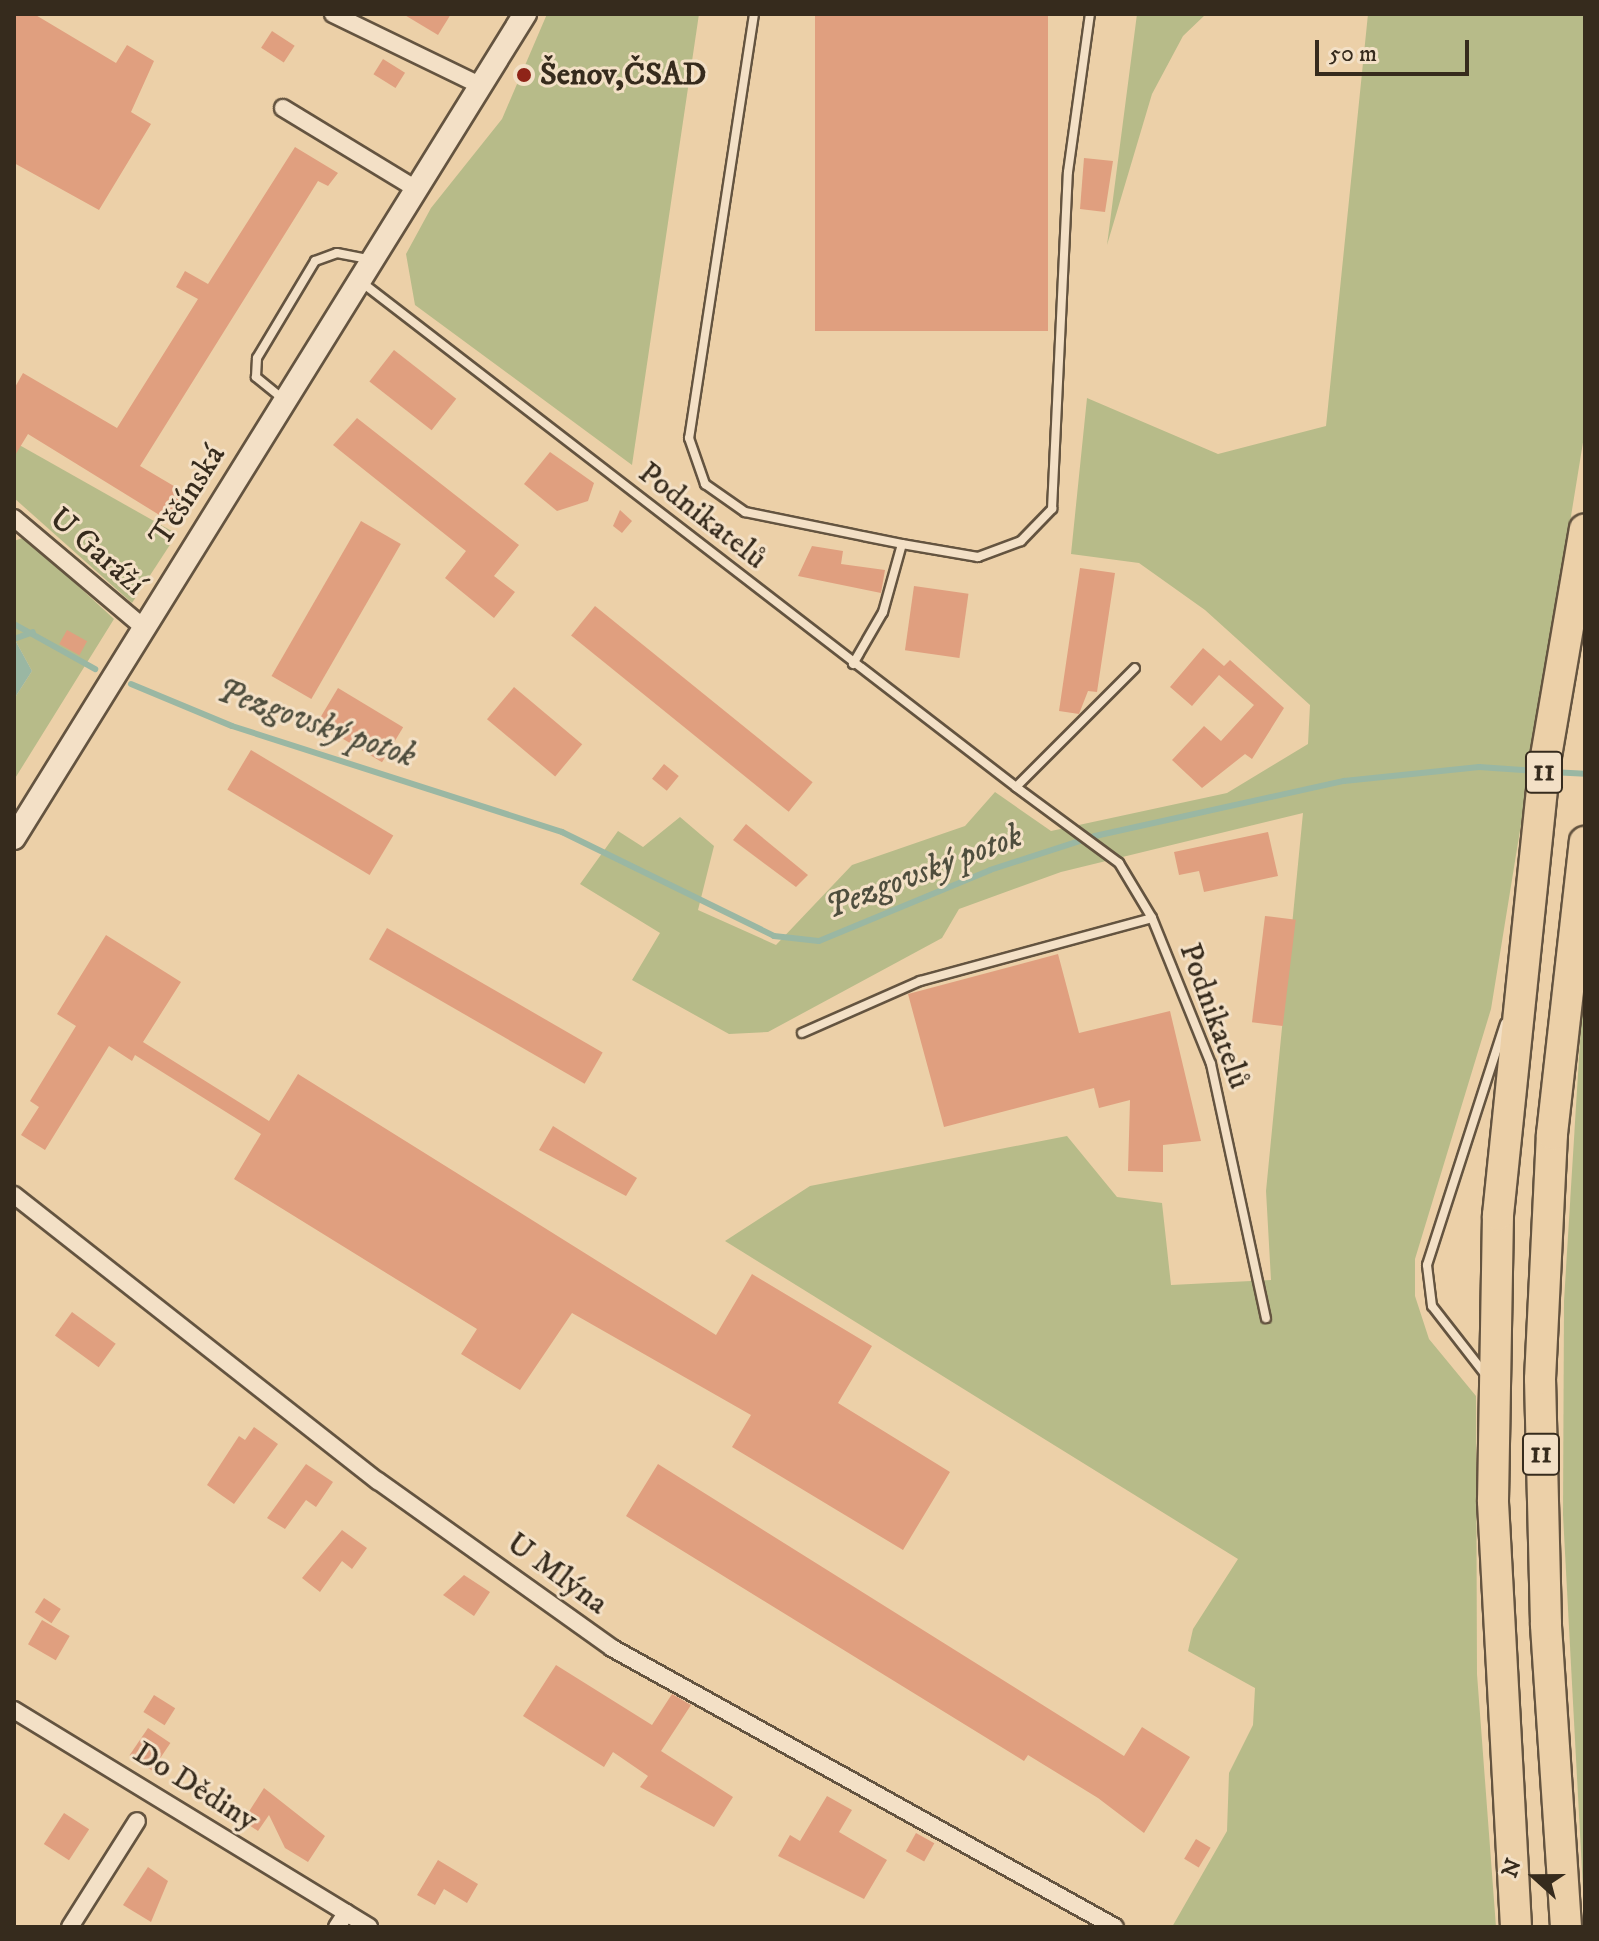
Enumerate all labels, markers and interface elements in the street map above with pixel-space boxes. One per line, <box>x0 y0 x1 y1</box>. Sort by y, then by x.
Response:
scale bar <box>1319 24 1473 74</box>
text: 50 m <box>1329 39 1377 69</box>
place label: Šenov,ČSAD <box>540 56 706 94</box>
marker: Šenov,ČSAD <box>515 66 533 84</box>
street label: Těšínská <box>142 438 234 554</box>
street label: Podnikatelů <box>630 454 774 578</box>
street label: U Garáží <box>41 500 153 604</box>
water label: Pezgovský potok <box>211 671 421 777</box>
road number: 11 <box>1524 746 1564 798</box>
water label: Pezgovský potok <box>820 816 1028 928</box>
street label: Podnikatelů <box>1170 938 1258 1094</box>
road number: 11 <box>1521 1428 1561 1480</box>
street label: U Mlýna <box>499 1524 615 1624</box>
street label: Do Dědiny <box>126 1734 264 1840</box>
north arrow <box>1495 1837 1575 1917</box>
text: N <box>1496 1855 1528 1881</box>

